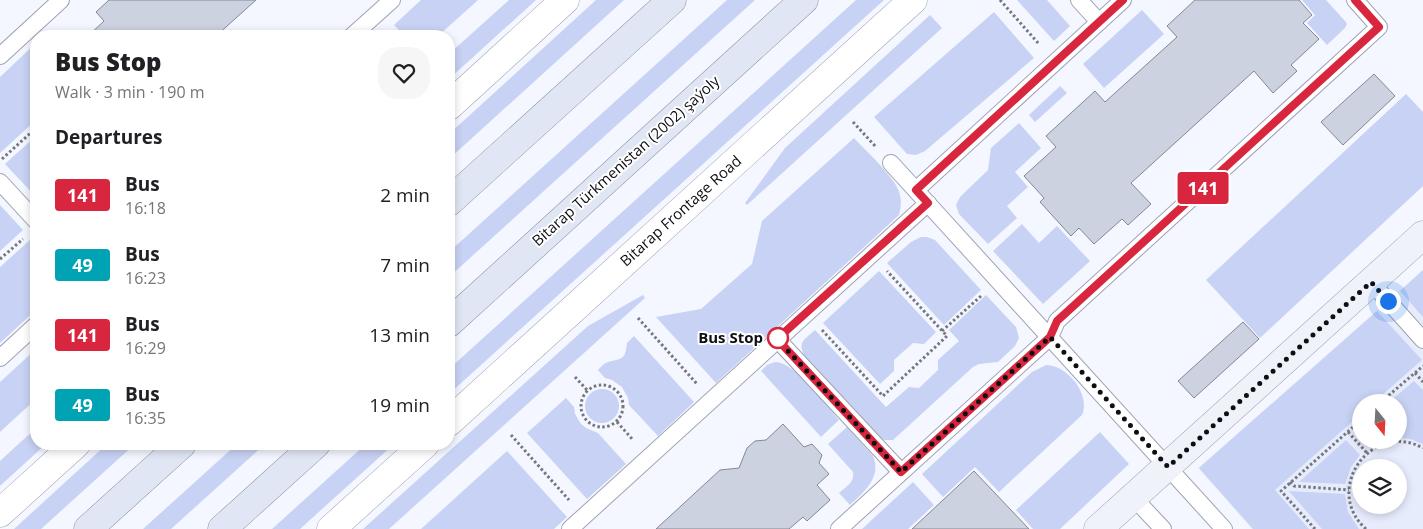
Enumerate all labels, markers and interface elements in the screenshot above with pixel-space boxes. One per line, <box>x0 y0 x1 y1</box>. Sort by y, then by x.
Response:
text: Bus Stop <box>55 45 162 78</box>
button: heart <box>378 47 430 99</box>
street label: Bitarap Türkmenistan (2002) şaýoly <box>527 70 724 250</box>
text: Walk · 3 min · 190 m <box>55 81 205 103</box>
text: Departures <box>55 124 162 150</box>
street label: Bitarap Frontage Road <box>615 150 745 270</box>
text: Bus <box>125 171 160 197</box>
line badge: 141 <box>1174 172 1232 204</box>
text: 141 <box>1188 176 1218 200</box>
text: 2 min <box>380 182 430 208</box>
text: 141 <box>67 183 98 207</box>
text: 16:18 <box>125 197 166 219</box>
text: Bus <box>125 241 160 267</box>
text: 7 min <box>380 252 430 278</box>
text: 49 <box>72 253 93 277</box>
text: 16:23 <box>125 267 166 289</box>
your location <box>1376 289 1401 314</box>
text: Bus <box>125 311 160 337</box>
text: 13 min <box>369 322 430 348</box>
text: 141 <box>67 323 98 347</box>
place label: Bus Stop <box>698 327 763 347</box>
marker: Bus Stop <box>767 327 789 349</box>
text: 16:29 <box>125 337 166 359</box>
text: Bus <box>125 381 160 407</box>
text: 19 min <box>369 392 430 418</box>
text: 49 <box>72 393 93 417</box>
north arrow <box>1352 394 1408 449</box>
map controls <box>1352 394 1407 514</box>
text: 16:35 <box>125 407 166 429</box>
button: layers <box>1352 459 1407 514</box>

